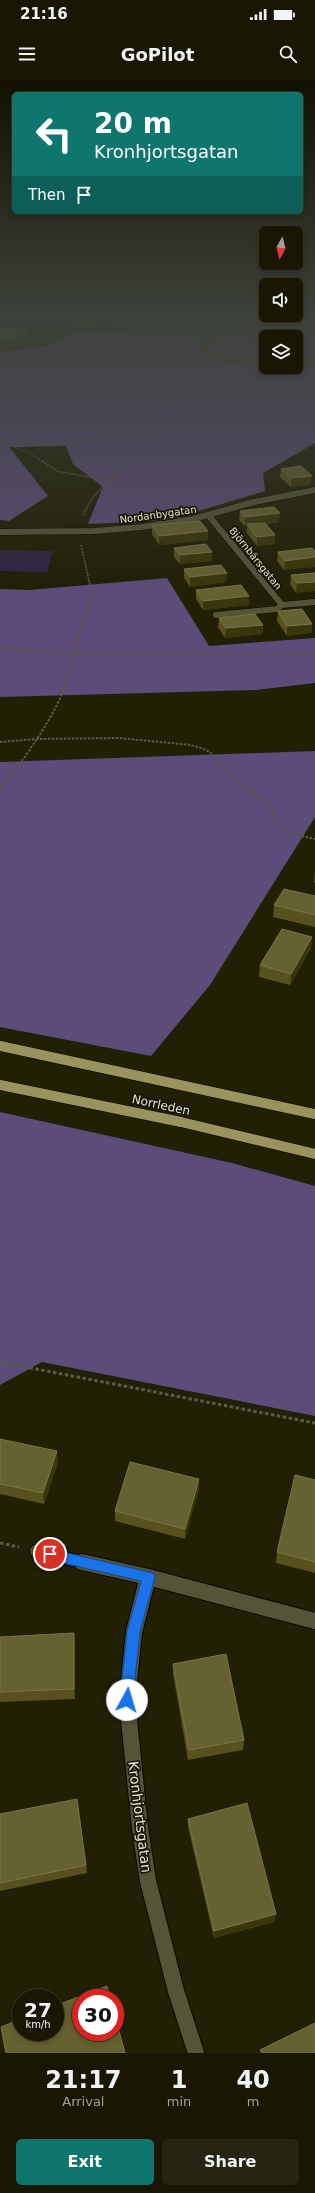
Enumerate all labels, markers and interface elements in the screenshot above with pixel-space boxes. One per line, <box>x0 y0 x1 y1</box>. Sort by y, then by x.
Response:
text: 21:16 <box>20 5 68 23</box>
icon: menu <box>16 43 38 65</box>
icon: search <box>277 43 299 65</box>
text: GoPilot <box>121 44 194 65</box>
text: 20 m <box>94 107 172 140</box>
icon: left <box>28 108 80 160</box>
text: Kronhjortsgatan <box>94 141 238 162</box>
icon: arrive <box>73 184 95 206</box>
text: Then <box>28 186 65 204</box>
north arrow <box>259 226 303 270</box>
map controls <box>259 226 303 374</box>
button: sound <box>259 278 303 322</box>
button: layers <box>259 330 303 374</box>
street label: Nordanbygatan <box>119 504 197 525</box>
street label: Björnbärsgatan <box>227 525 284 592</box>
street label: Norrleden <box>131 1092 191 1118</box>
pin <box>33 1537 67 1571</box>
icon: arrive <box>39 1543 61 1565</box>
position arrow <box>106 1679 148 1721</box>
street label: Kronhjortsgatan <box>125 1760 155 1874</box>
speed limit sign: 30 <box>72 1989 124 2041</box>
text: 27 <box>24 1998 52 2022</box>
text: km/h <box>25 2019 51 2030</box>
text: 21:17 <box>45 2066 122 2094</box>
text: 1 <box>171 2066 187 2094</box>
text: 40 <box>236 2066 270 2094</box>
text: Arrival <box>62 2094 104 2109</box>
text: min <box>167 2094 191 2109</box>
text: m <box>247 2094 259 2109</box>
button: Exit <box>16 2139 154 2185</box>
button: Share <box>162 2139 299 2185</box>

